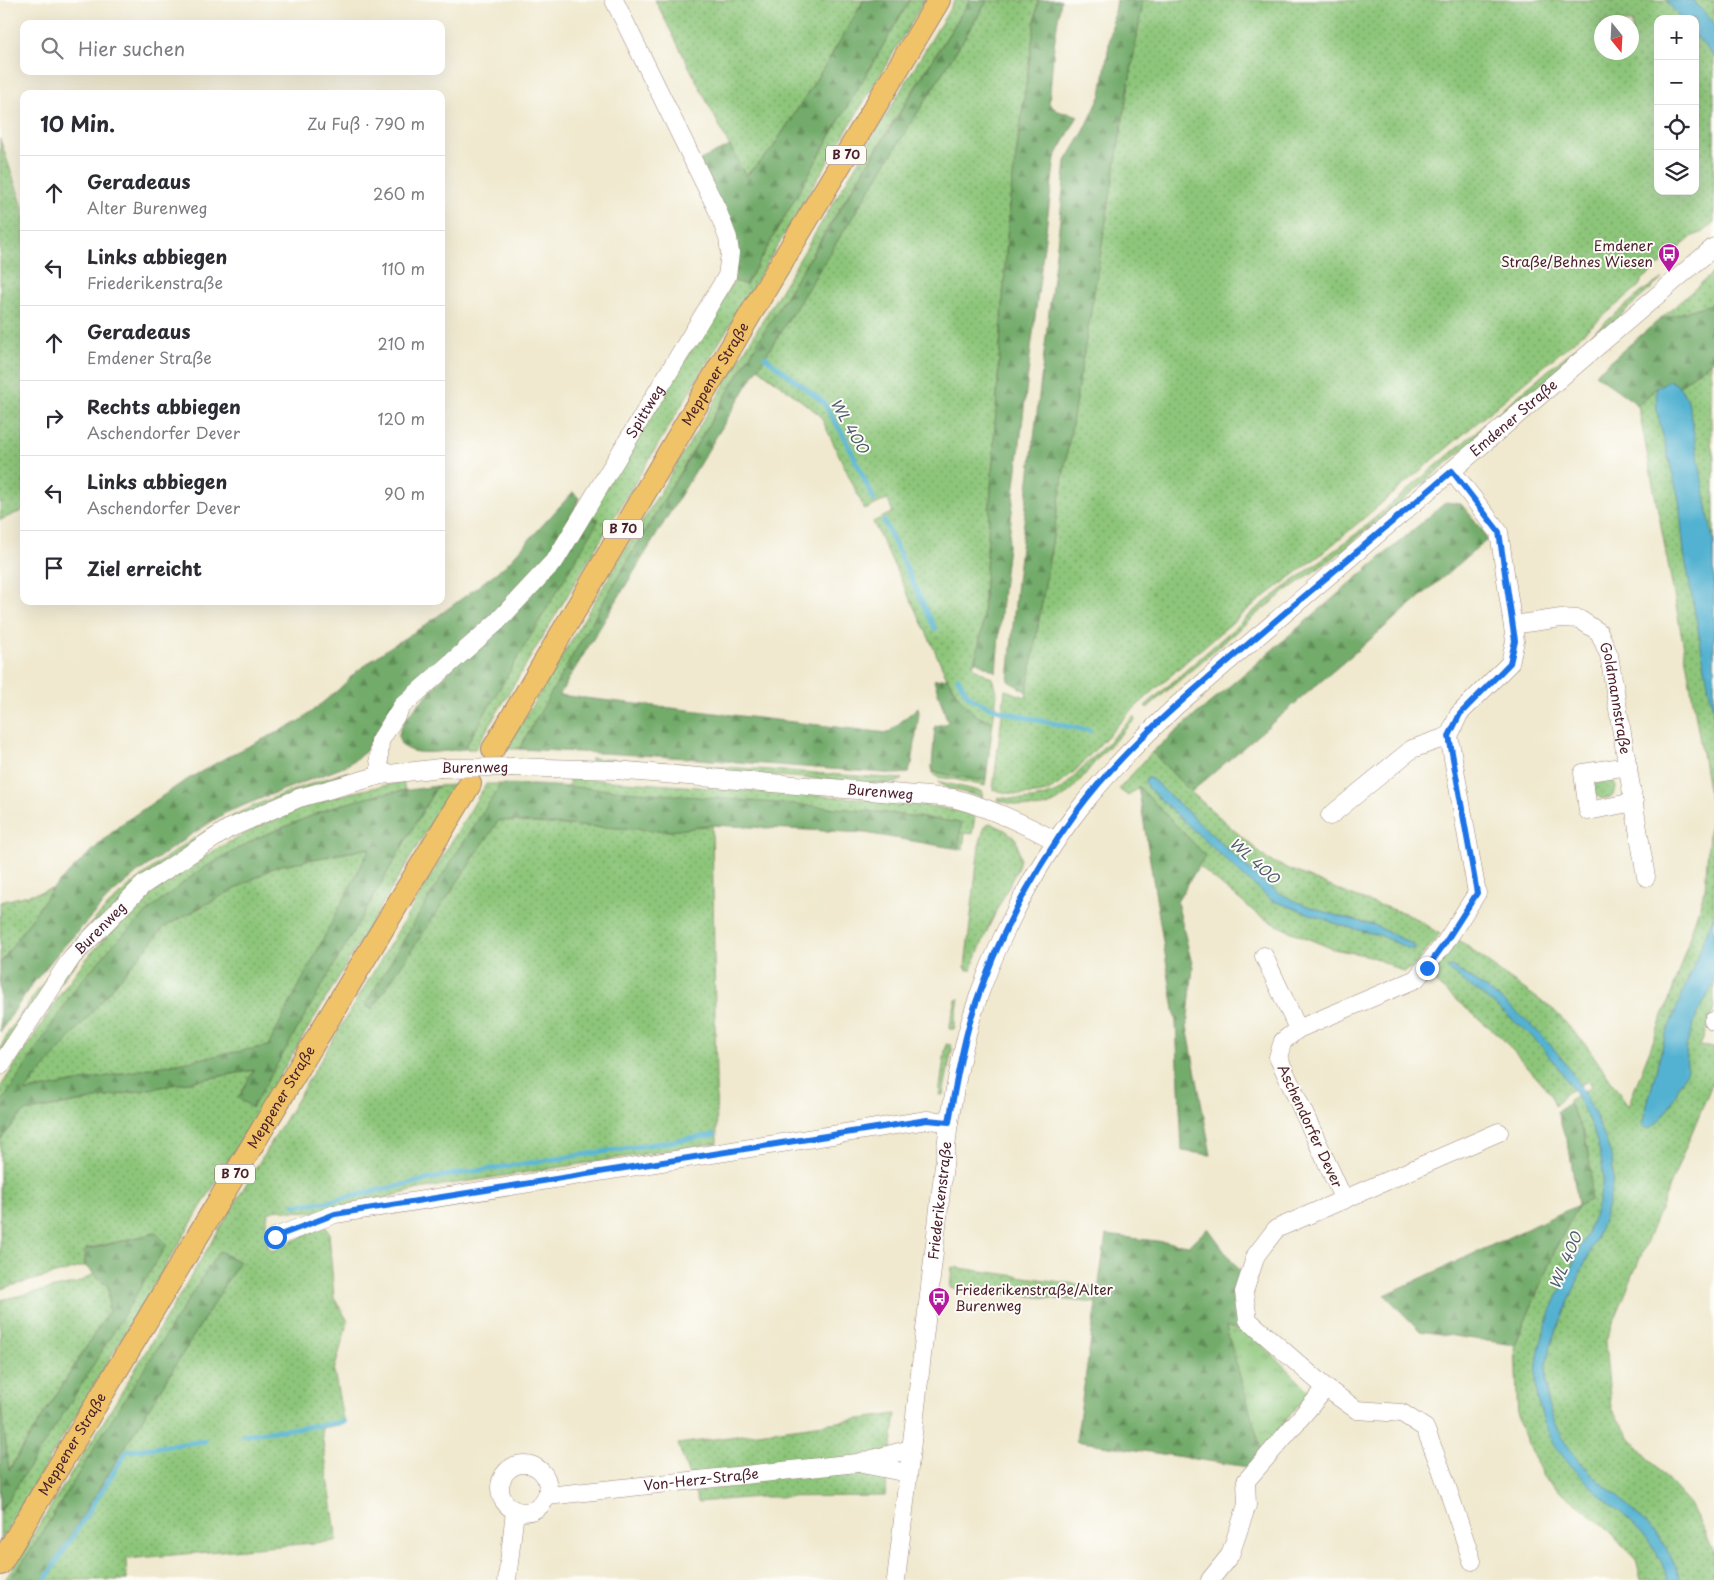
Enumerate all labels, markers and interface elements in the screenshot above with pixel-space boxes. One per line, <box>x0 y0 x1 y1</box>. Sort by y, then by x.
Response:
north arrow <box>1594 15 1639 60</box>
map controls <box>1654 15 1699 195</box>
button: + <box>1654 15 1699 60</box>
search box <box>20 20 445 75</box>
icon: search <box>38 34 66 62</box>
text: Hier suchen <box>78 34 185 62</box>
button: − <box>1654 60 1699 105</box>
button: locate <box>1654 105 1699 150</box>
text: 10 Min. <box>40 107 115 139</box>
text: Zu Fuß · 790 m <box>307 111 425 135</box>
road number: B 70 <box>826 146 866 164</box>
button: layers <box>1654 150 1699 195</box>
text: Geradeaus <box>87 167 191 195</box>
icon: ahead <box>40 179 68 207</box>
text: 260 m <box>373 181 425 205</box>
text: Alter Burenweg <box>87 195 208 219</box>
place label: Emdener Straße/Behnes Wiesen <box>1501 235 1653 272</box>
text: Links abbiegen <box>87 242 227 270</box>
bus stop icon: Emdener Straße/Behnes Wiesen <box>1657 242 1681 273</box>
icon: left <box>40 254 68 282</box>
text: 110 m <box>382 256 425 280</box>
text: Friederikenstraße <box>87 270 223 294</box>
text: Geradeaus <box>87 317 191 345</box>
street label: Meppener Straße <box>676 318 754 429</box>
icon: ahead <box>40 329 68 357</box>
text: 210 m <box>377 331 425 355</box>
text: Emdener Straße <box>87 345 212 369</box>
street label: Emdener Straße <box>1465 374 1562 461</box>
street label: Spittweg <box>620 380 669 442</box>
text: Rechts abbiegen <box>87 392 241 420</box>
water label: WL 400 <box>825 394 876 458</box>
icon: right <box>40 404 68 432</box>
text: 120 m <box>378 406 425 430</box>
text: Aschendorfer Dever <box>87 420 240 444</box>
text: Links abbiegen <box>87 467 227 495</box>
icon: left <box>40 479 68 507</box>
text: 90 m <box>384 481 425 505</box>
text: Aschendorfer Dever <box>87 495 240 519</box>
road number: B 70 <box>603 520 643 538</box>
icon: arrive <box>40 554 68 582</box>
text: Ziel erreicht <box>87 554 202 582</box>
street label: Goldmannstraße <box>1594 638 1636 756</box>
street label: Burenweg <box>441 756 509 778</box>
street label: Burenweg <box>846 778 914 805</box>
water label: WL 400 <box>1225 831 1286 889</box>
street label: Burenweg <box>69 897 131 959</box>
route end <box>1416 957 1439 980</box>
street label: Meppener Straße <box>242 1042 320 1152</box>
street label: Aschendorfer Dever <box>1273 1061 1349 1191</box>
street label: Friederikenstraße <box>922 1140 957 1261</box>
road number: B 70 <box>215 1164 255 1184</box>
route start <box>264 1226 287 1249</box>
water label: WL 400 <box>1542 1227 1587 1293</box>
place label: Friederikenstraße/Alter Burenweg <box>955 1279 1114 1316</box>
bus stop icon: Friederikenstraße/Alter Burenweg <box>927 1286 951 1317</box>
street label: Meppener Straße <box>33 1388 111 1499</box>
street label: Von-Herz-Straße <box>642 1463 760 1496</box>

